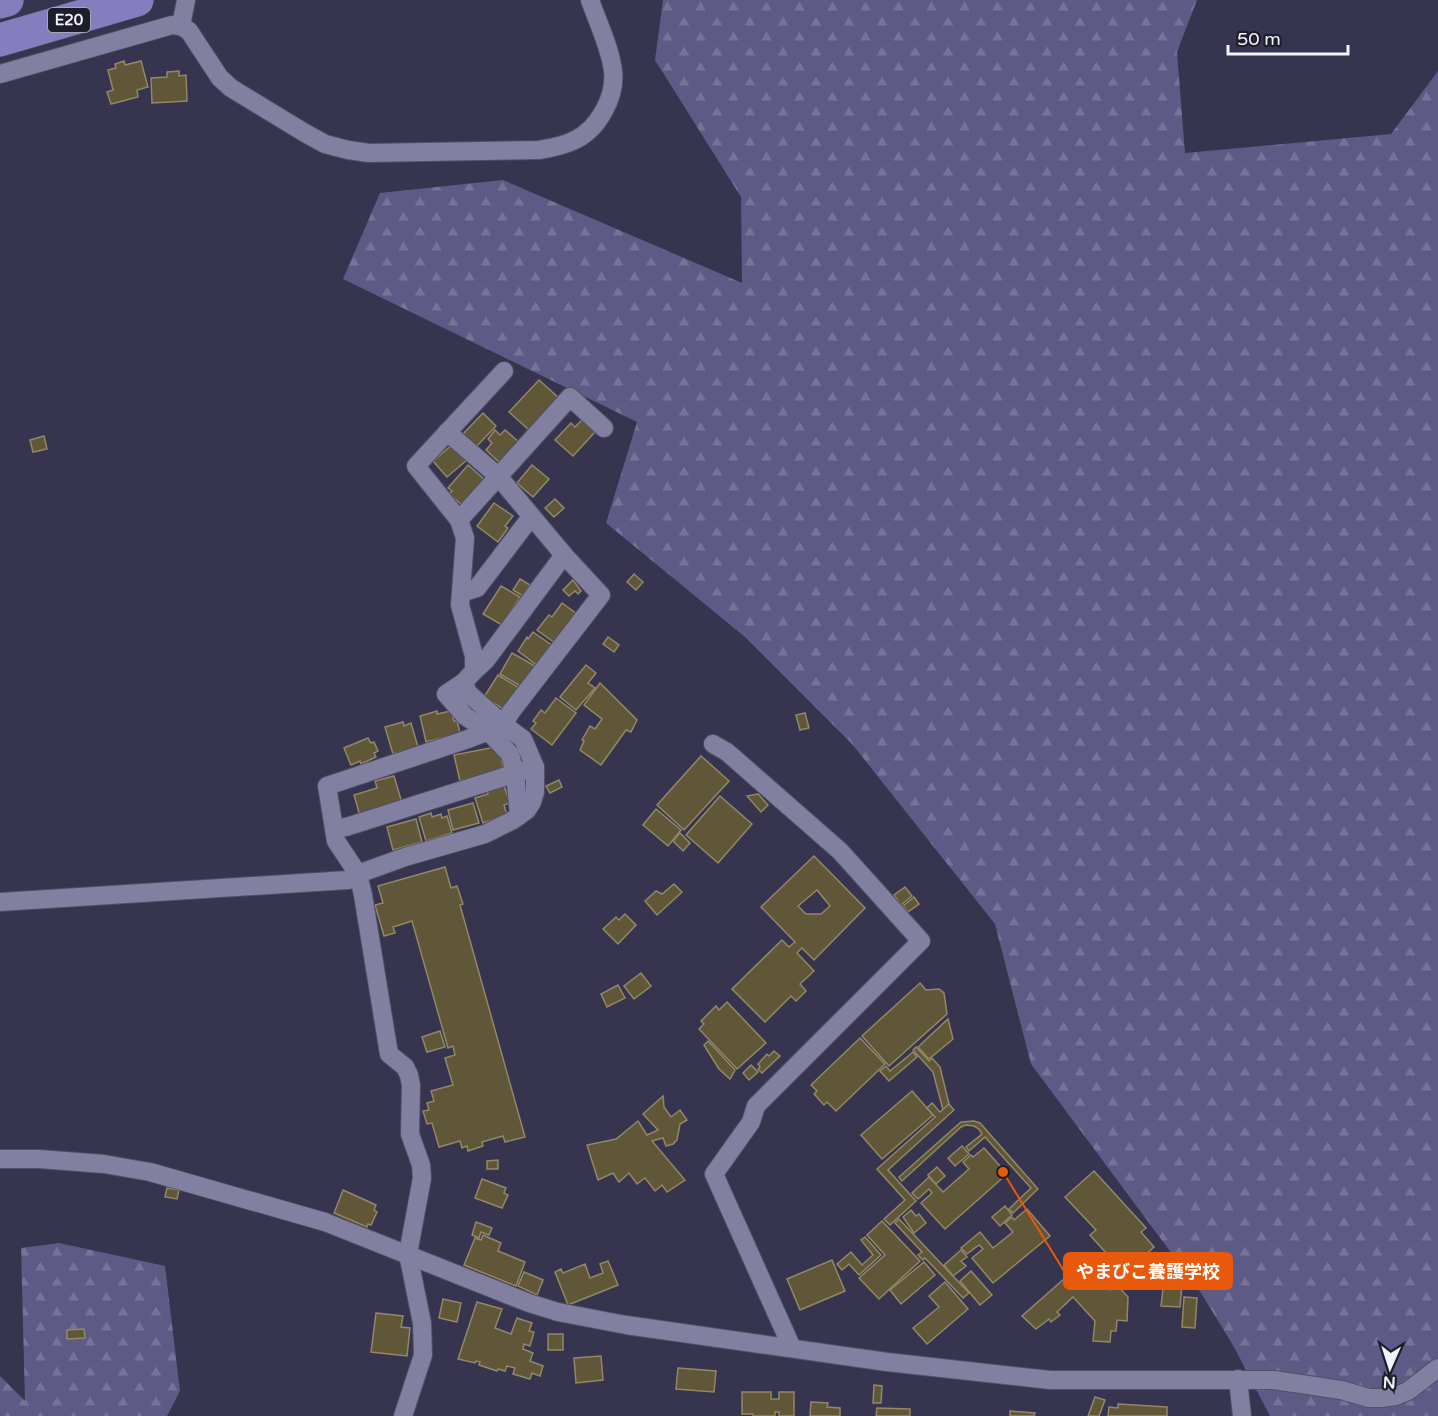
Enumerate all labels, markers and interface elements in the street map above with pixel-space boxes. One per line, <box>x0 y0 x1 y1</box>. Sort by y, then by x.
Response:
road number: E20 <box>48 8 90 32</box>
scale bar <box>1228 18 1348 56</box>
text: 50 m <box>1237 28 1281 50</box>
callout: やまびこ養護学校 <box>1064 1253 1232 1289</box>
text: やまびこ養護学校 <box>1076 1261 1220 1283</box>
north arrow <box>1360 1338 1420 1398</box>
text: N <box>1382 1372 1396 1392</box>

